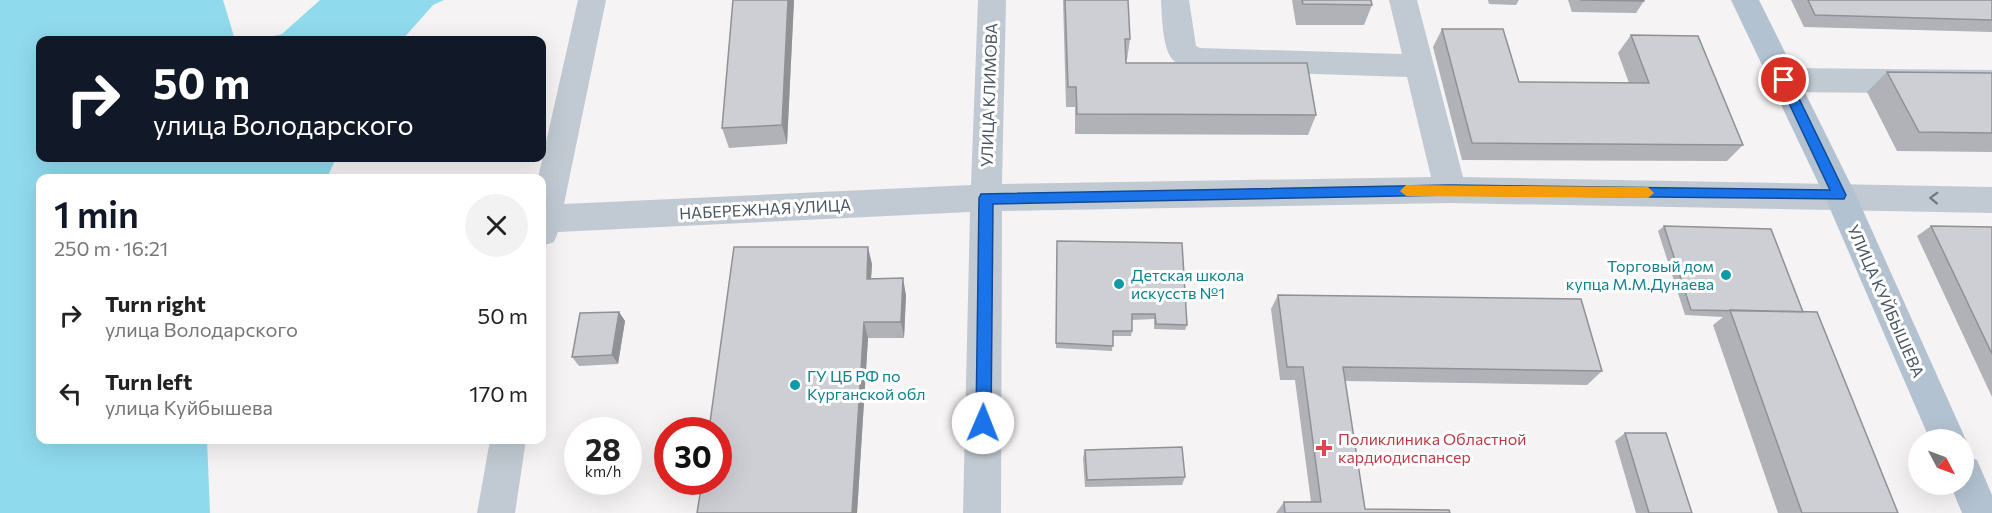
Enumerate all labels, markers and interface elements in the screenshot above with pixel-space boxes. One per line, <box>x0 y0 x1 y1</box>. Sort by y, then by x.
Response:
street label: УЛИЦА КЛИМОВА <box>976 23 1001 167</box>
pin <box>1758 54 1809 105</box>
text: 50 m <box>153 56 250 108</box>
icon: right <box>54 60 132 138</box>
icon: arrive <box>1767 63 1800 96</box>
text: улица Володарского <box>153 108 414 141</box>
text: 1 min <box>54 191 139 235</box>
one-way arrow <box>1929 192 1938 204</box>
button: close <box>465 194 528 257</box>
street label: НАБЕРЕЖНАЯ УЛИЦА <box>679 195 851 222</box>
street label: УЛИЦА КУЙБЫШЕВА <box>1844 221 1929 380</box>
text: 250 m · 16:21 <box>54 236 168 260</box>
place label: Торговый дом купца М.М.Дунаева <box>1566 256 1714 293</box>
place label: Детская школа искусств №1 <box>1131 265 1244 302</box>
marker: Торговый дом купца М.М.Дунаева <box>1719 268 1733 282</box>
marker: Детская школа искусств №1 <box>1112 277 1126 291</box>
text: Turn right <box>105 290 206 317</box>
icon: right <box>54 299 87 332</box>
text: 50 m <box>478 302 528 329</box>
text: улица Володарского <box>105 317 298 341</box>
place label: ГУ ЦБ РФ по Курганской обл <box>807 366 926 403</box>
text: Turn left <box>105 368 192 395</box>
icon: left <box>54 377 87 410</box>
marker: ГУ ЦБ РФ по Курганской обл <box>788 378 802 392</box>
text: 170 m <box>469 380 528 407</box>
position arrow <box>951 391 1015 455</box>
text: улица Куйбышева <box>105 395 273 419</box>
speed limit sign: 30 <box>654 417 732 495</box>
place label: Поликлиника Областной кардиодиспансер <box>1338 429 1526 466</box>
north arrow <box>1908 429 1974 495</box>
map controls <box>1908 429 1974 495</box>
text: 28 <box>585 430 621 467</box>
marker: Поликлиника Областной кардиодиспансер <box>1315 439 1333 457</box>
text: km/h <box>585 462 621 480</box>

